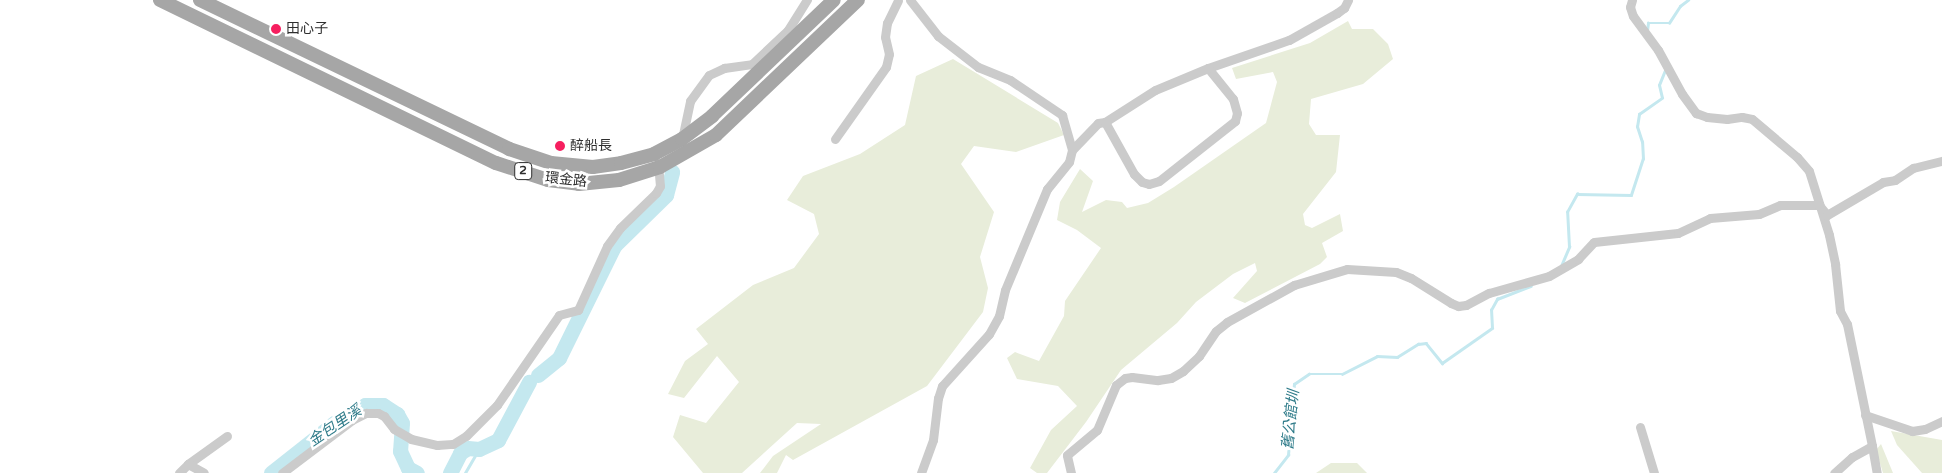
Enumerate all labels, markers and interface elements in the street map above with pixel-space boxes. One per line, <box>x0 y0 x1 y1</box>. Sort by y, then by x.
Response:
place label: 田心子 <box>286 21 328 37</box>
marker: 田心子 <box>270 23 282 35</box>
place label: 醉船長 <box>570 138 612 154</box>
marker: 醉船長 <box>554 140 566 152</box>
road number: 2 <box>513 162 533 180</box>
street label: 環金路 <box>544 169 588 191</box>
water label: 舊公館圳 <box>1279 389 1303 451</box>
water label: 金包里溪 <box>305 402 365 450</box>

